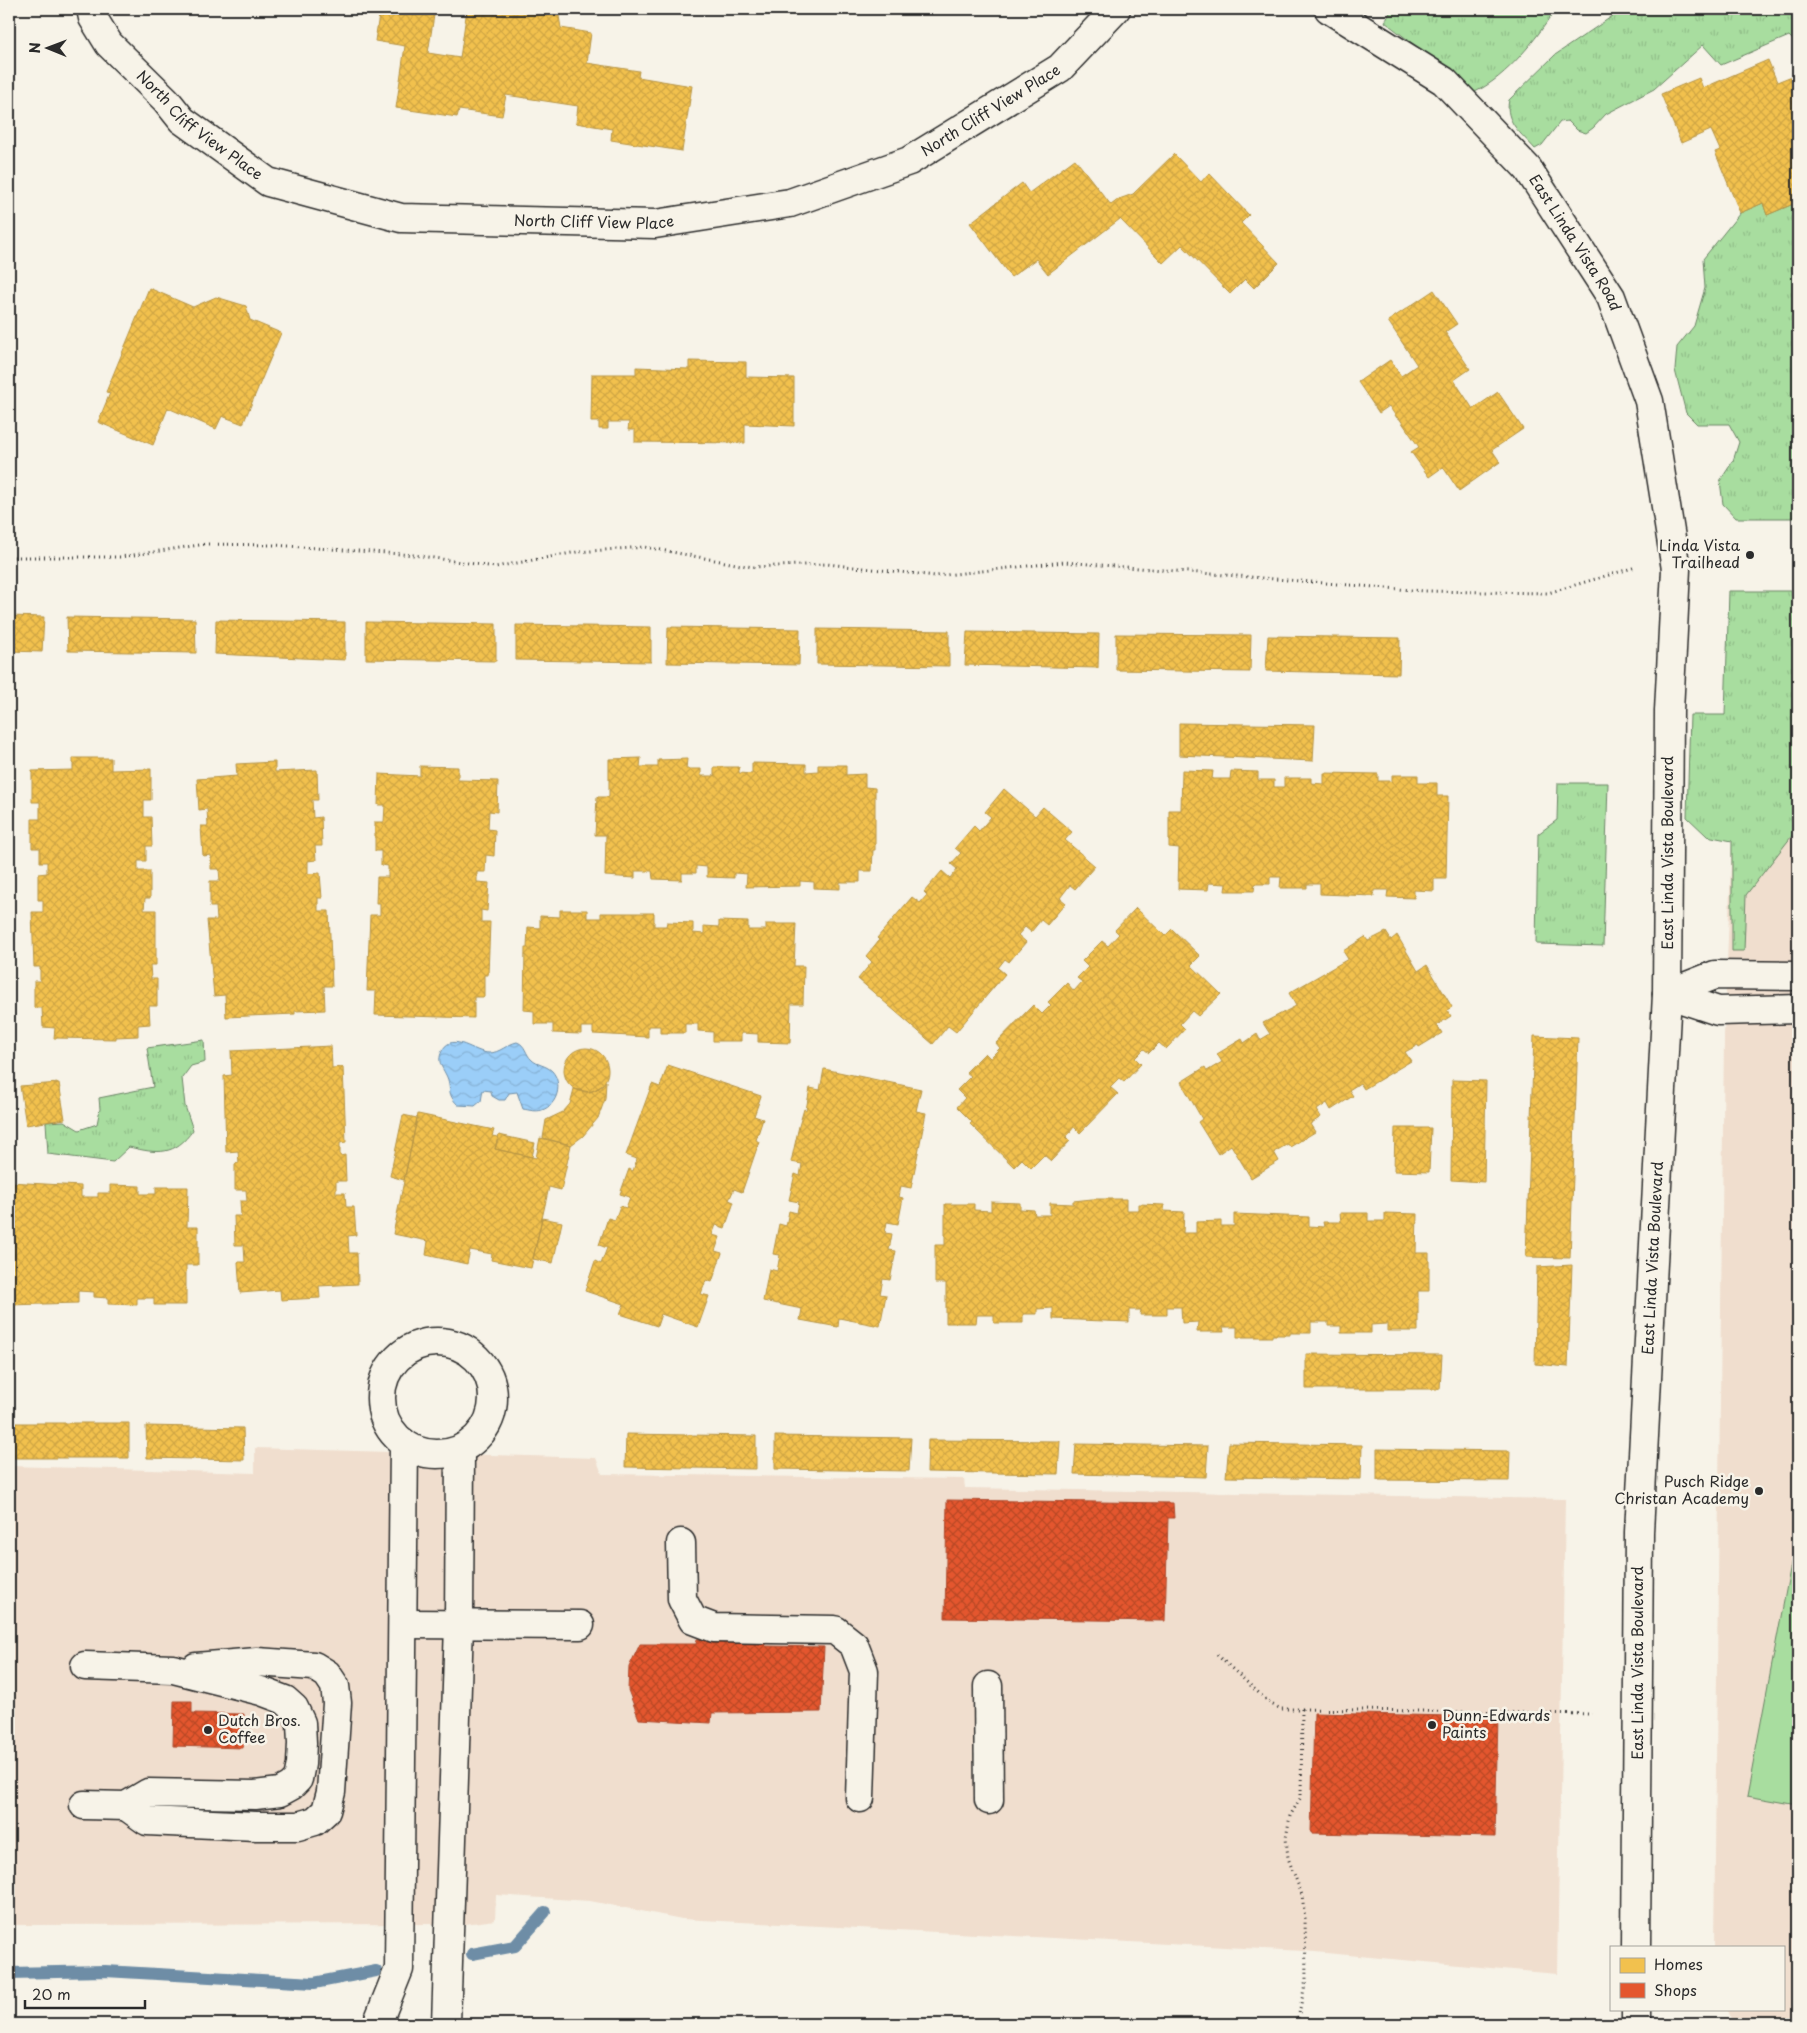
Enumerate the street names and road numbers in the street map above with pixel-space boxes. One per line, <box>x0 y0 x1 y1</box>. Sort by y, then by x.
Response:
street label: North Cliff View Place <box>916 58 1064 161</box>
street label: North Cliff View Place <box>132 64 268 185</box>
street label: East Linda Vista Road <box>1524 169 1628 314</box>
street label: North Cliff View Place <box>514 208 675 234</box>
street label: East Linda Vista Boulevard <box>1655 756 1678 950</box>
street label: East Linda Vista Boulevard <box>1635 1161 1668 1355</box>
street label: East Linda Vista Boulevard <box>1625 1566 1648 1760</box>

